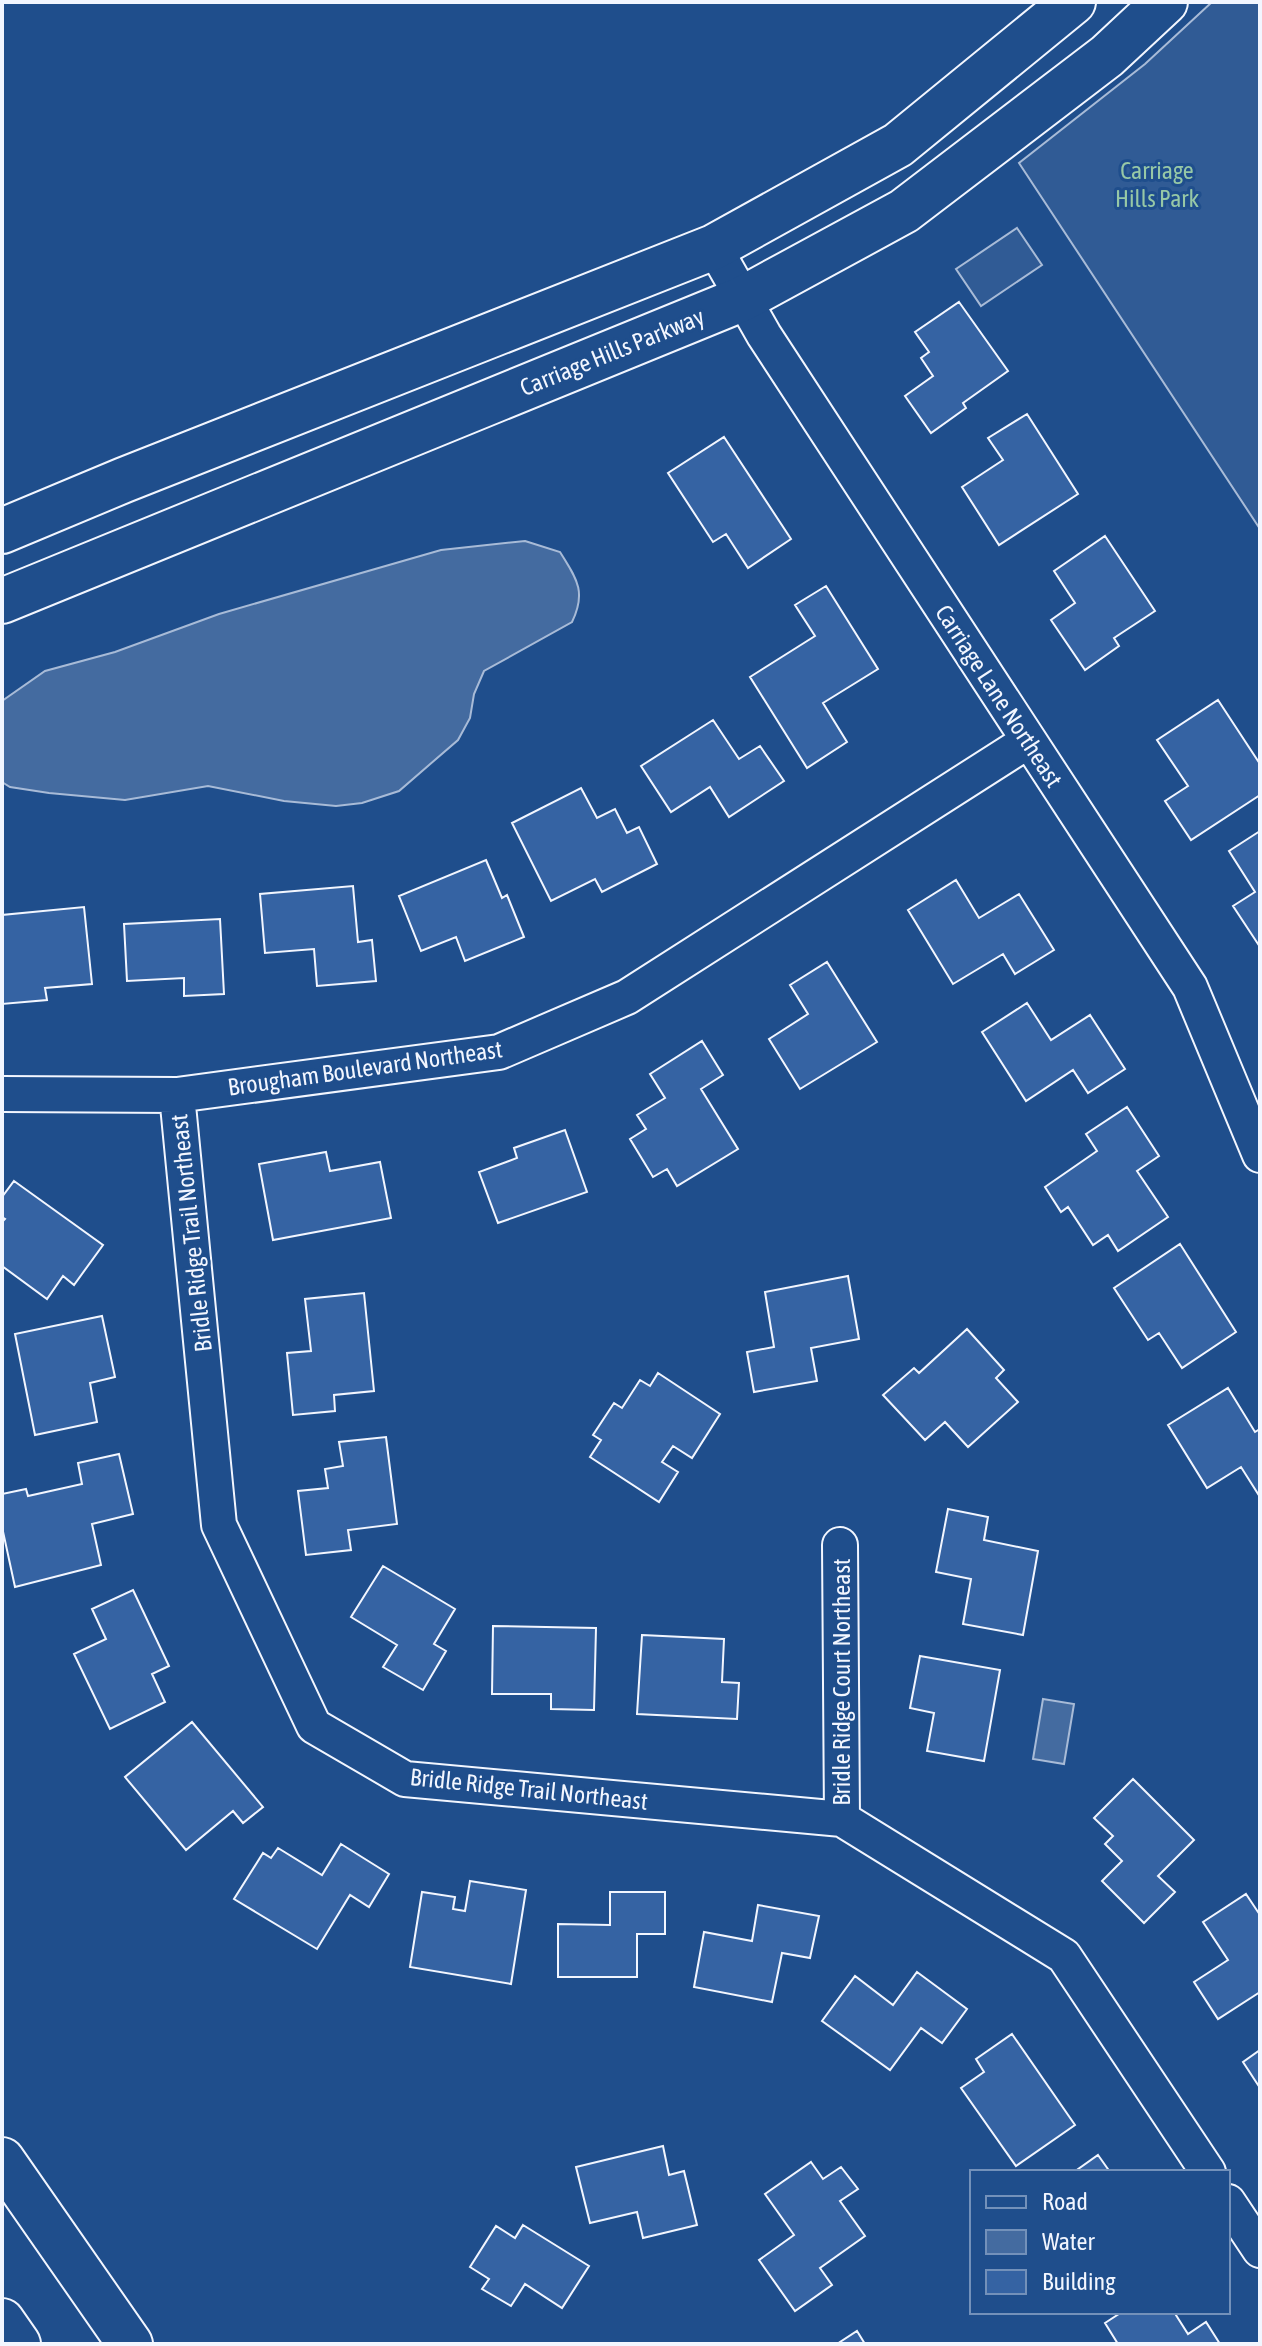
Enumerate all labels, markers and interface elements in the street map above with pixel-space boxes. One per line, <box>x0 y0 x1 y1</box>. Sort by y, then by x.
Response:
park label: Carriage Hills Park <box>1115 157 1199 212</box>
street label: Carriage Hills Parkway <box>516 303 708 401</box>
street label: Carriage Lane Northeast <box>930 600 1068 792</box>
street label: Brougham Boulevard Northeast <box>226 1035 504 1101</box>
street label: Bridle Ridge Trail Northeast <box>165 1113 217 1353</box>
street label: Bridle Ridge Court Northeast <box>828 1558 855 1806</box>
street label: Bridle Ridge Trail Northeast <box>409 1763 649 1815</box>
legend <box>970 2170 1230 2314</box>
text: Road <box>1042 2188 1088 2215</box>
text: Water <box>1042 2228 1095 2255</box>
text: Building <box>1042 2268 1116 2295</box>

